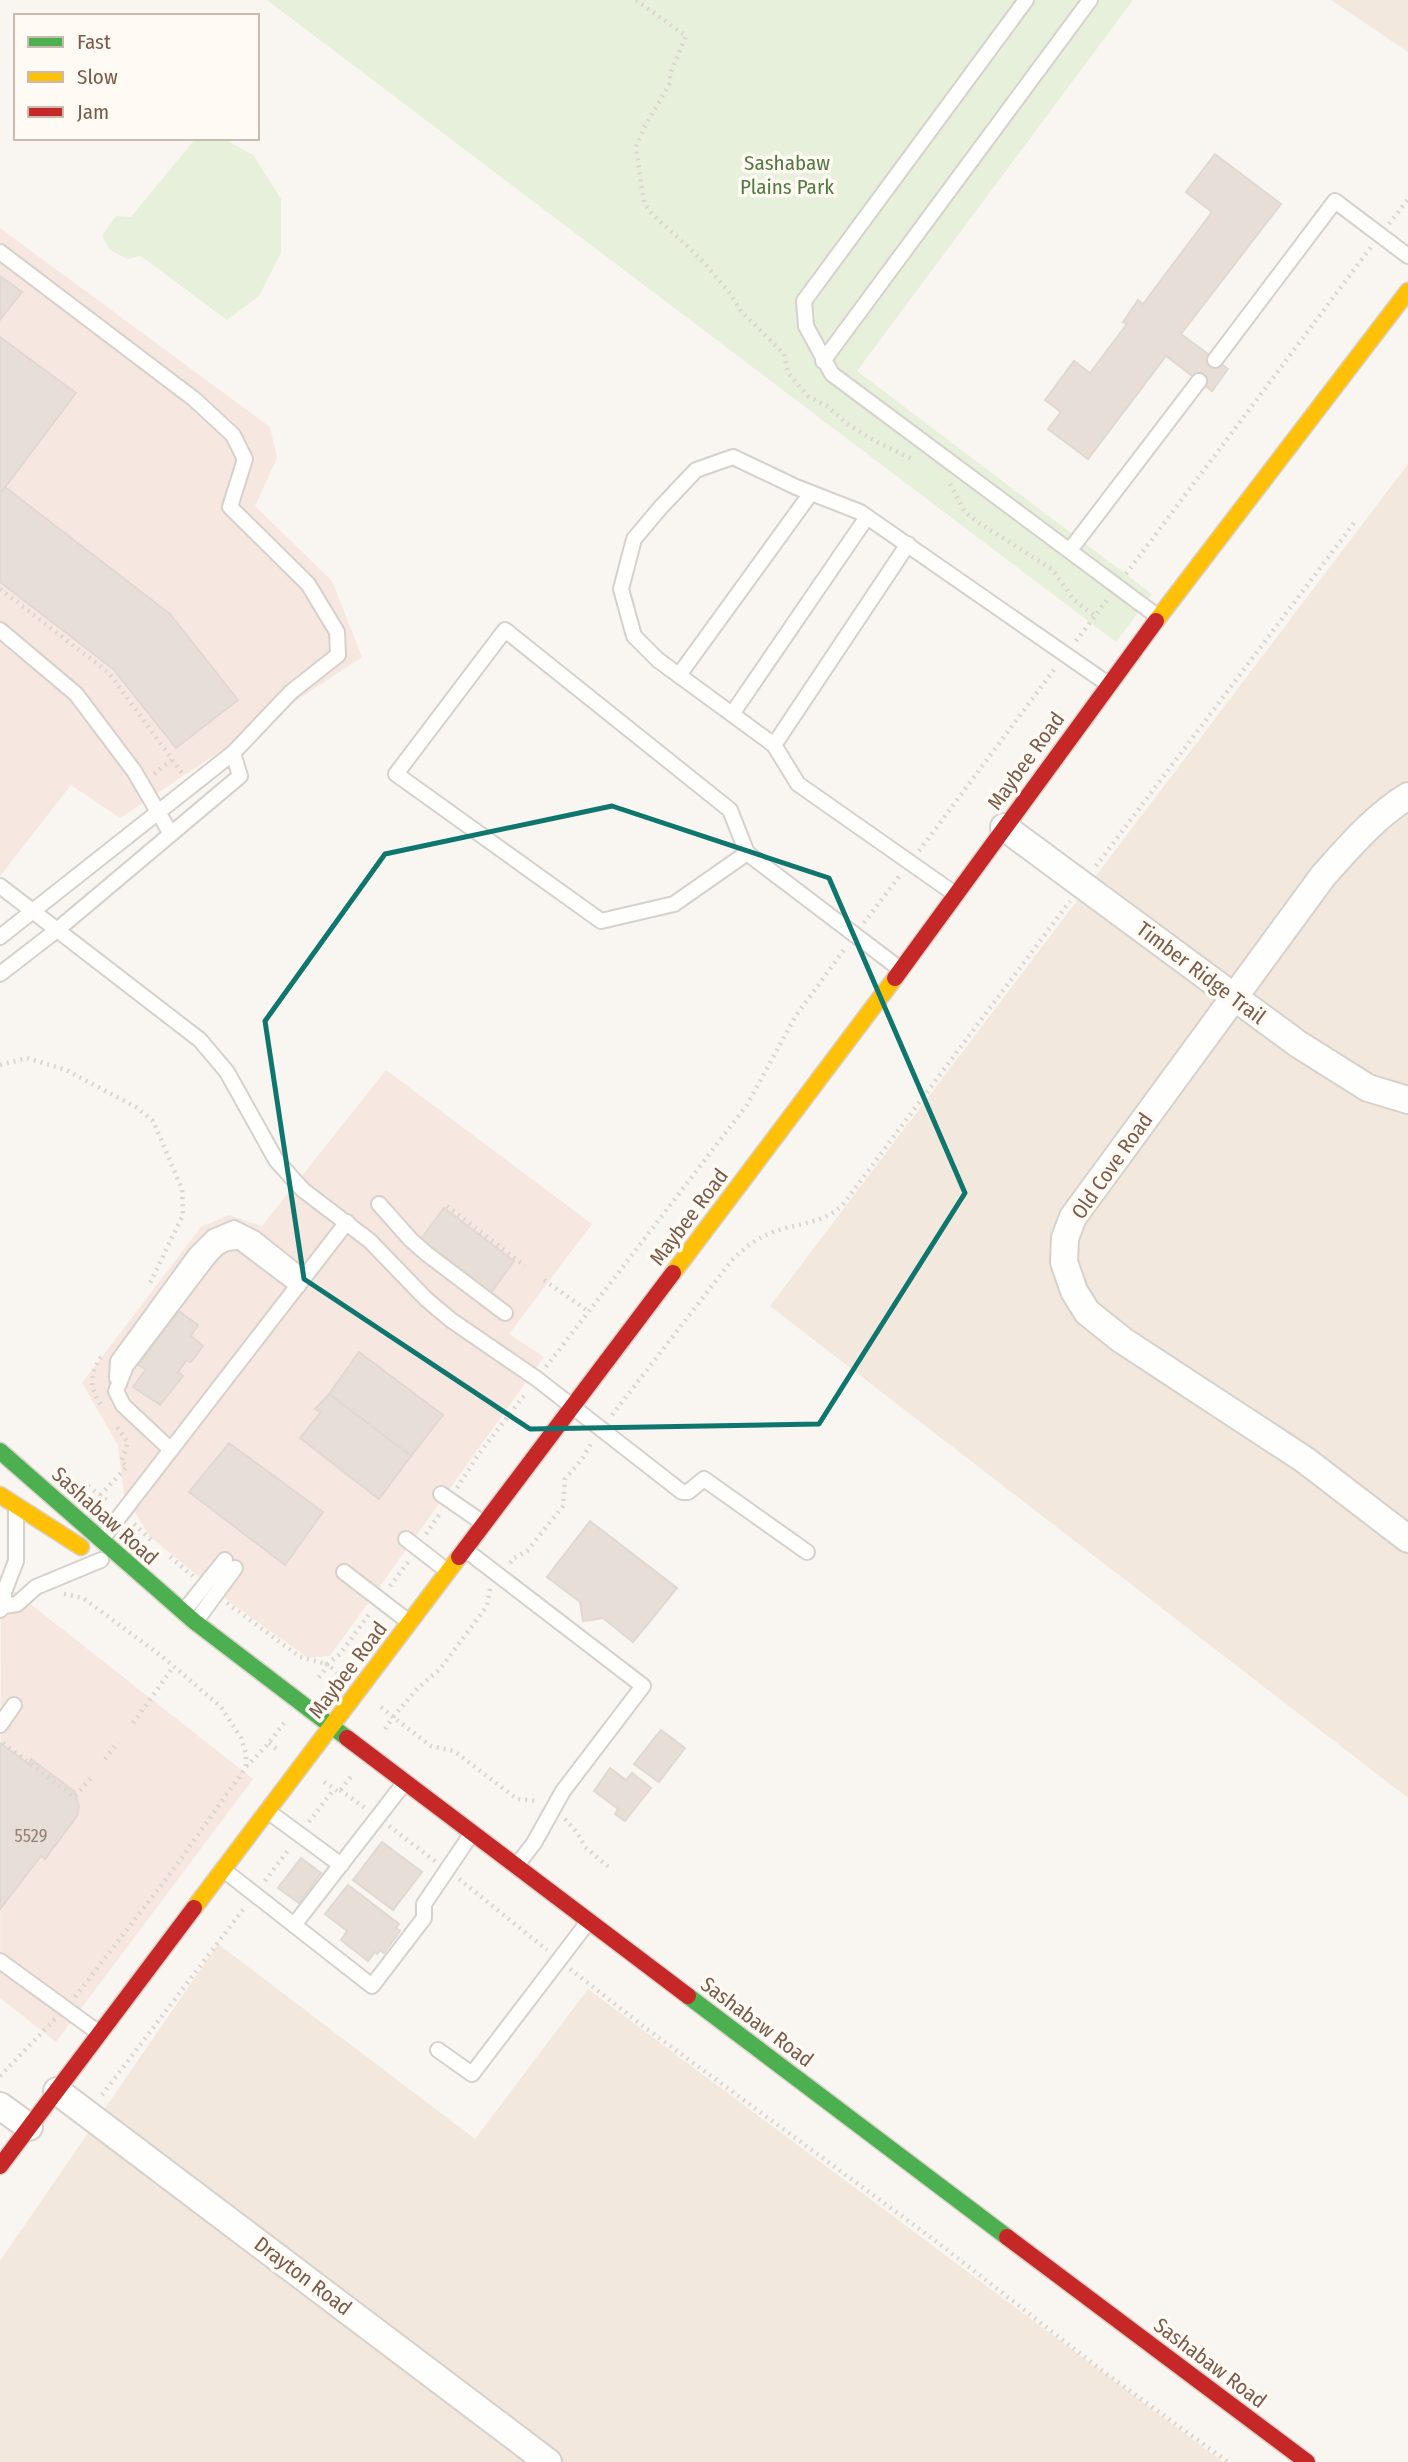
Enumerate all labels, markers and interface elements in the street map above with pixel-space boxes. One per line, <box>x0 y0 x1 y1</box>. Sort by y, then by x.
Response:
legend <box>14 14 259 140</box>
text: Fast <box>77 29 111 55</box>
text: Slow <box>77 64 118 90</box>
text: Jam <box>77 99 109 125</box>
park label: Sashabaw Plains Park <box>740 150 834 200</box>
street label: Maybee Road <box>982 707 1070 815</box>
street label: Timber Ridge Trail <box>1131 916 1271 1030</box>
street label: Old Cove Road <box>1066 1108 1158 1224</box>
street label: Maybee Road <box>644 1163 734 1271</box>
street label: Sashabaw Road <box>46 1461 164 1571</box>
street label: Maybee Road <box>303 1616 393 1724</box>
house number: 5529 <box>15 1825 47 1847</box>
street label: Sashabaw Road <box>696 1971 818 2073</box>
street label: Drayton Road <box>249 2231 357 2321</box>
street label: Sashabaw Road <box>1149 2312 1271 2414</box>

